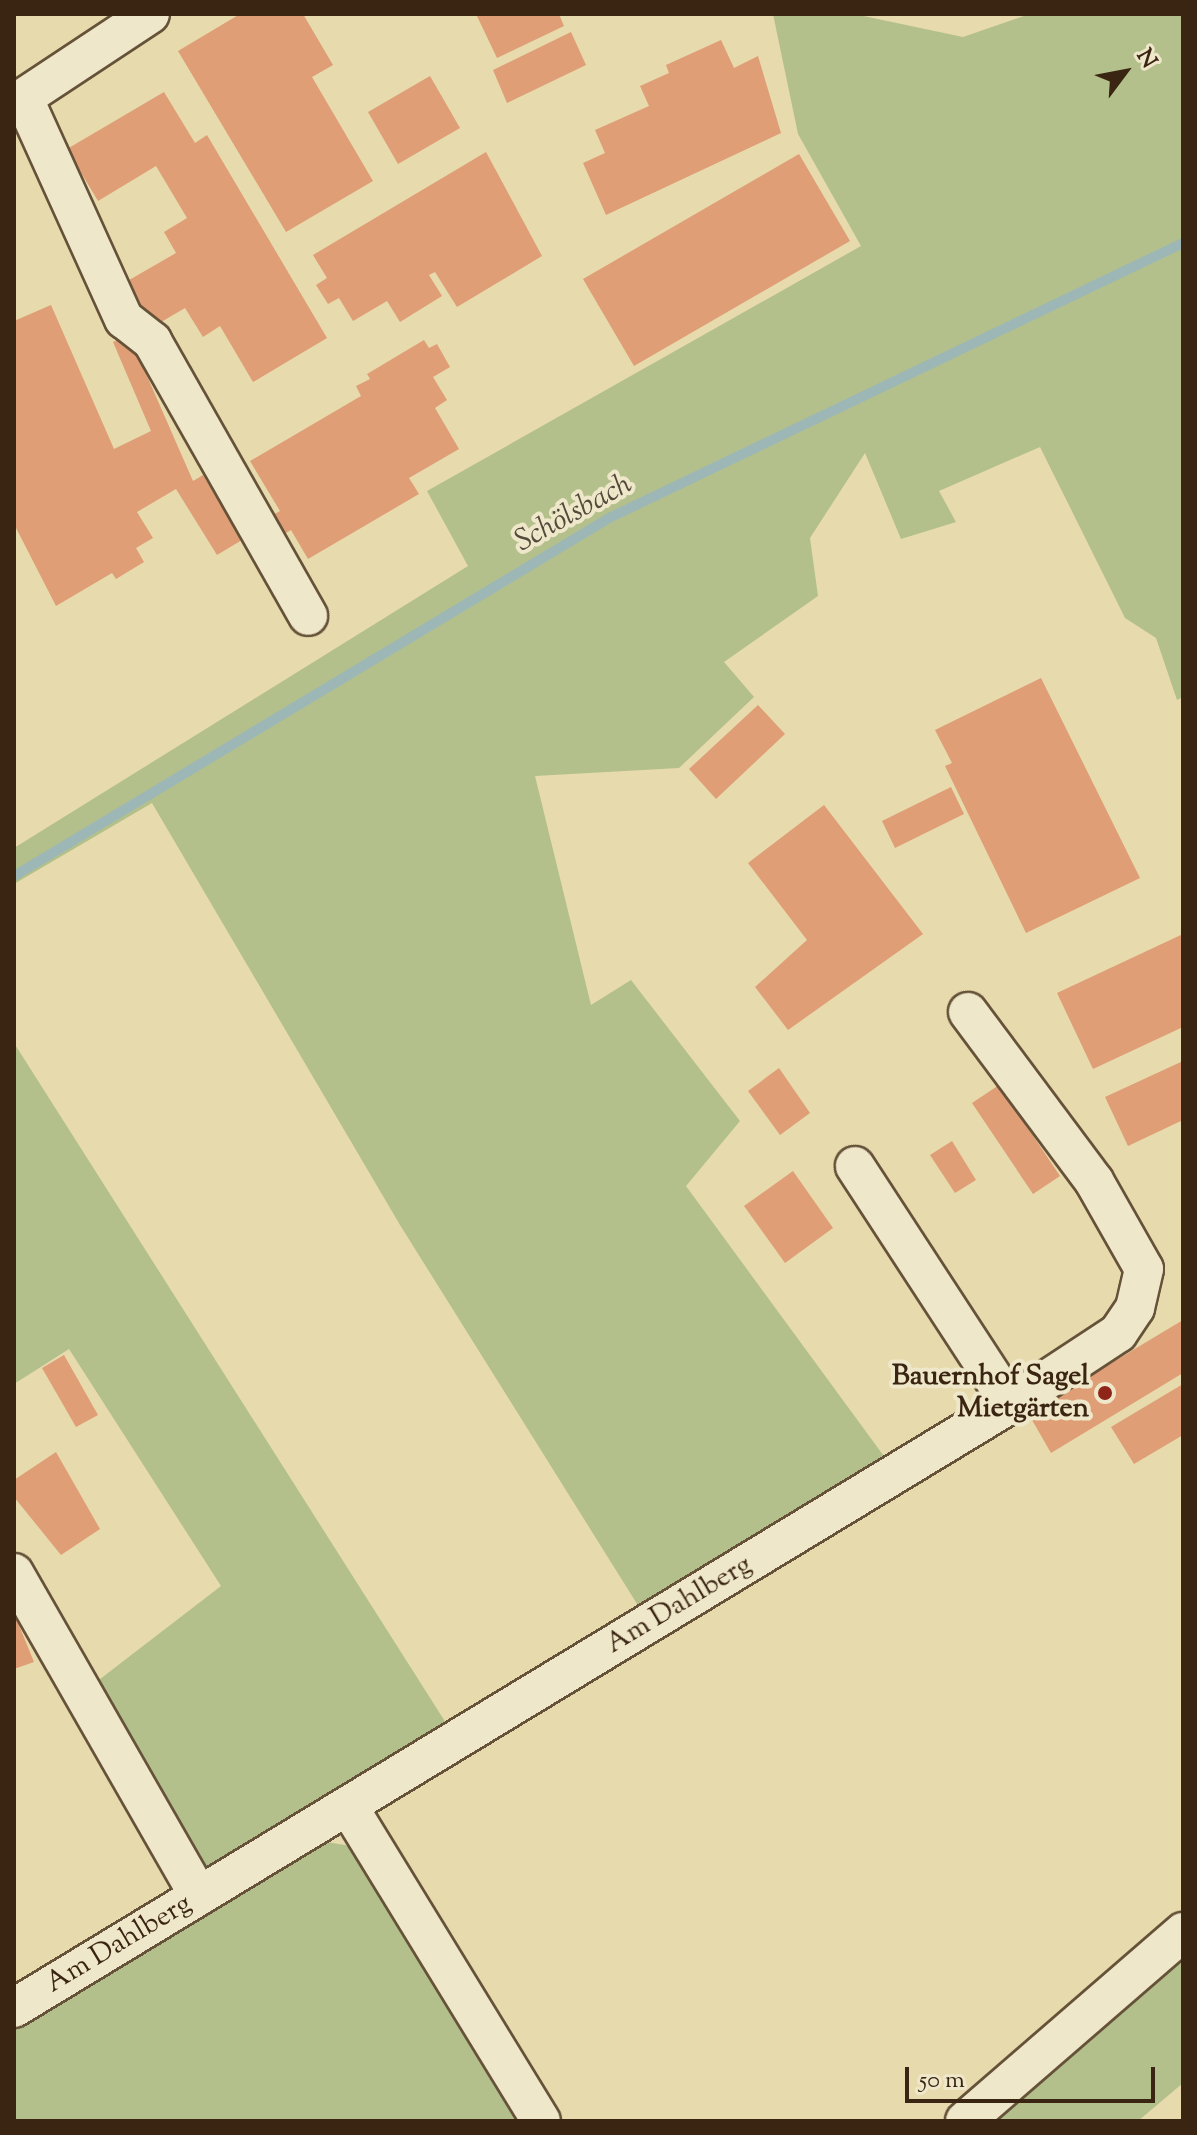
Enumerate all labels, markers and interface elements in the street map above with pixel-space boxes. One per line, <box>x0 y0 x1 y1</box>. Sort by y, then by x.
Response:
north arrow <box>1085 32 1165 112</box>
text: N <box>1127 43 1164 75</box>
water label: Schölsbach <box>509 467 639 561</box>
place label: Bauernhof Sagel Mietgärten <box>892 1360 1089 1426</box>
marker: Bauernhof Sagel Mietgärten <box>1096 1384 1114 1402</box>
street label: Am Dahlberg <box>600 1548 758 1662</box>
street label: Am Dahlberg <box>40 1887 198 2001</box>
scale bar <box>909 2051 1159 2101</box>
text: 50 m <box>919 2064 965 2098</box>

